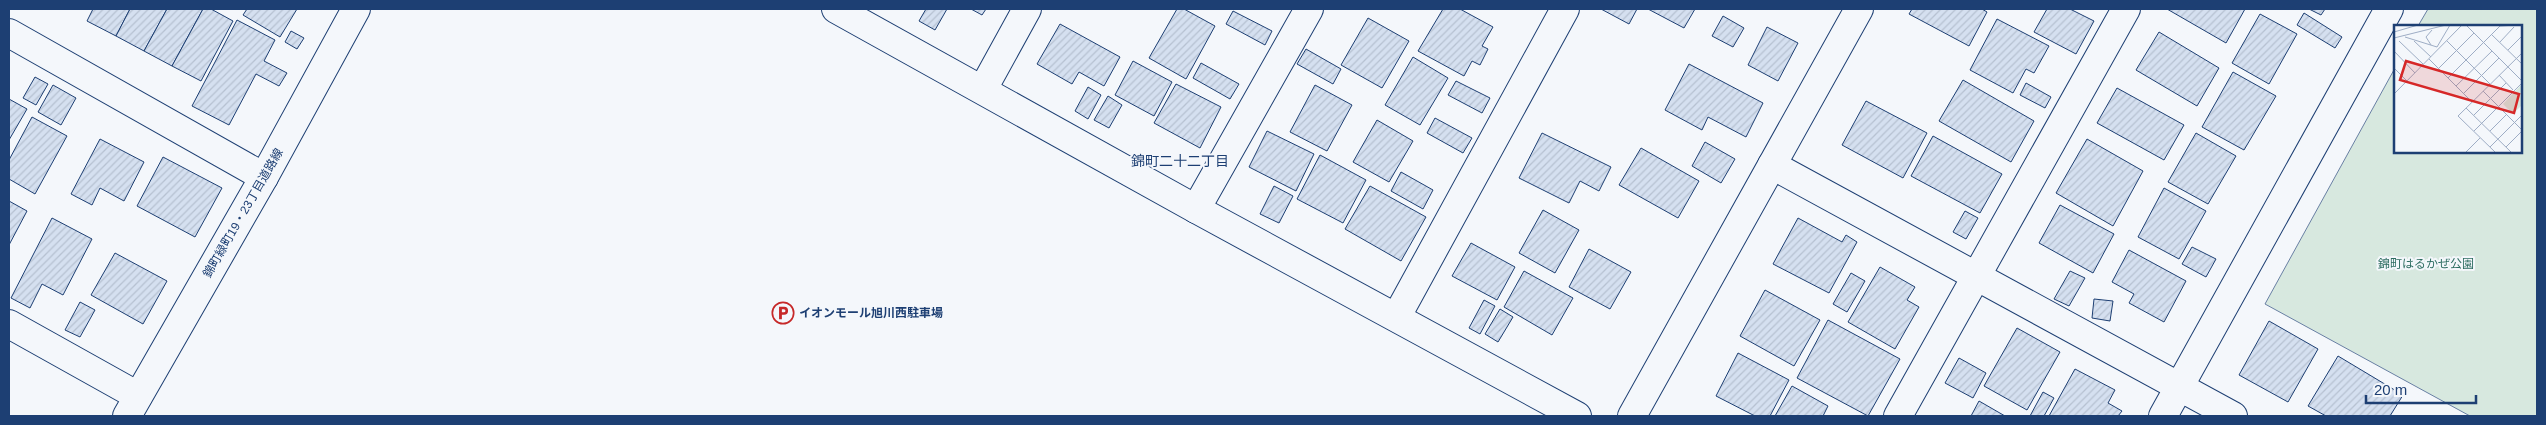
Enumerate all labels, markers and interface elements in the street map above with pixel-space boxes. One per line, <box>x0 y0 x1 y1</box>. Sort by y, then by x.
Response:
inset map <box>2394 25 2521 152</box>
street label: 錦町緑町19・23丁目道路線 <box>200 146 286 280</box>
district label: 錦町二十二丁目 <box>1131 153 1229 169</box>
park label: 錦町はるかぜ公園 <box>2378 257 2474 271</box>
parking icon: イオンモール旭川西駐車場 <box>771 301 795 325</box>
place label: イオンモール旭川西駐車場 <box>799 306 943 320</box>
scale bar <box>2366 372 2476 404</box>
text: 20 m <box>2374 381 2407 398</box>

